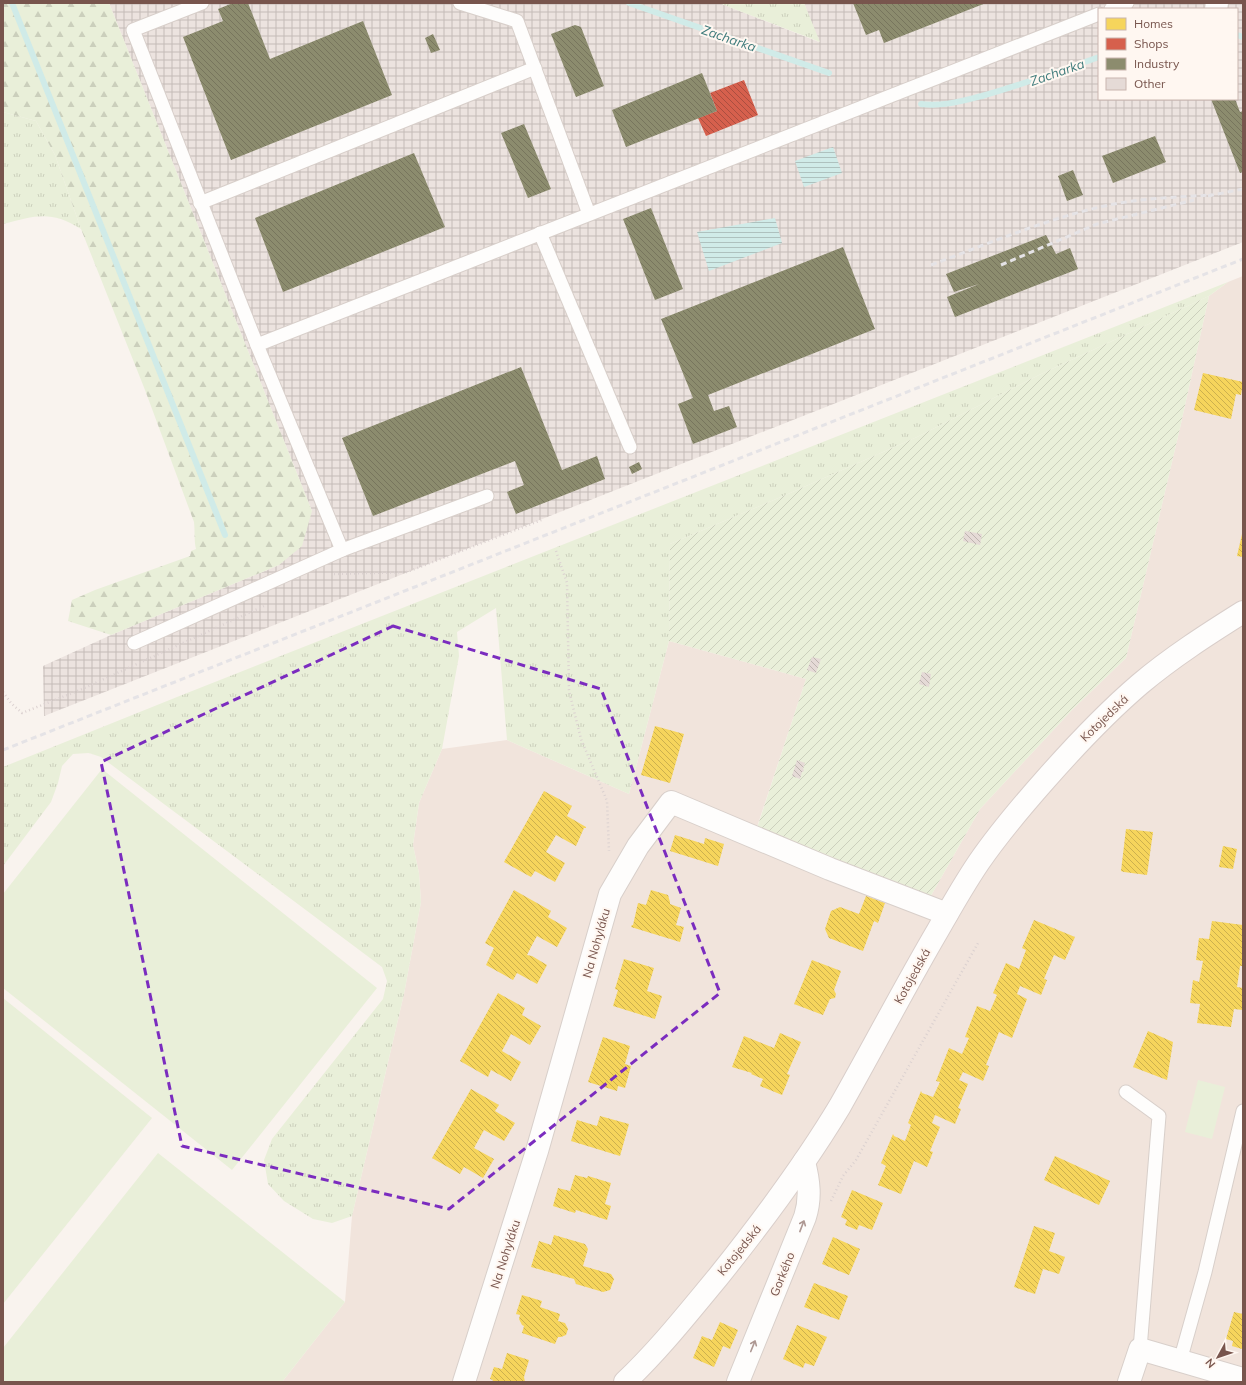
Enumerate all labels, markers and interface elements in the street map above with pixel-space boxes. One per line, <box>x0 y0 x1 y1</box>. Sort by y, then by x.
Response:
legend <box>1098 8 1238 100</box>
text: Homes <box>1134 16 1173 31</box>
water label: Zacharka <box>700 21 758 55</box>
text: Shops <box>1134 36 1169 51</box>
water label: Zacharka <box>1028 55 1086 89</box>
text: Industry <box>1134 56 1180 71</box>
text: Other <box>1134 76 1166 91</box>
street label: Kotojedská <box>1077 691 1131 745</box>
street label: Na Nohyláku <box>579 907 613 979</box>
street label: Kotojedská <box>891 946 933 1006</box>
street label: Na Nohyláku <box>487 1218 523 1290</box>
one-way arrow <box>798 1220 806 1232</box>
street label: Kotojedská <box>714 1222 764 1278</box>
street label: Gorkého <box>766 1250 798 1298</box>
north arrow <box>1198 1337 1238 1377</box>
one-way arrow <box>749 1340 757 1352</box>
text: N <box>1202 1356 1218 1371</box>

